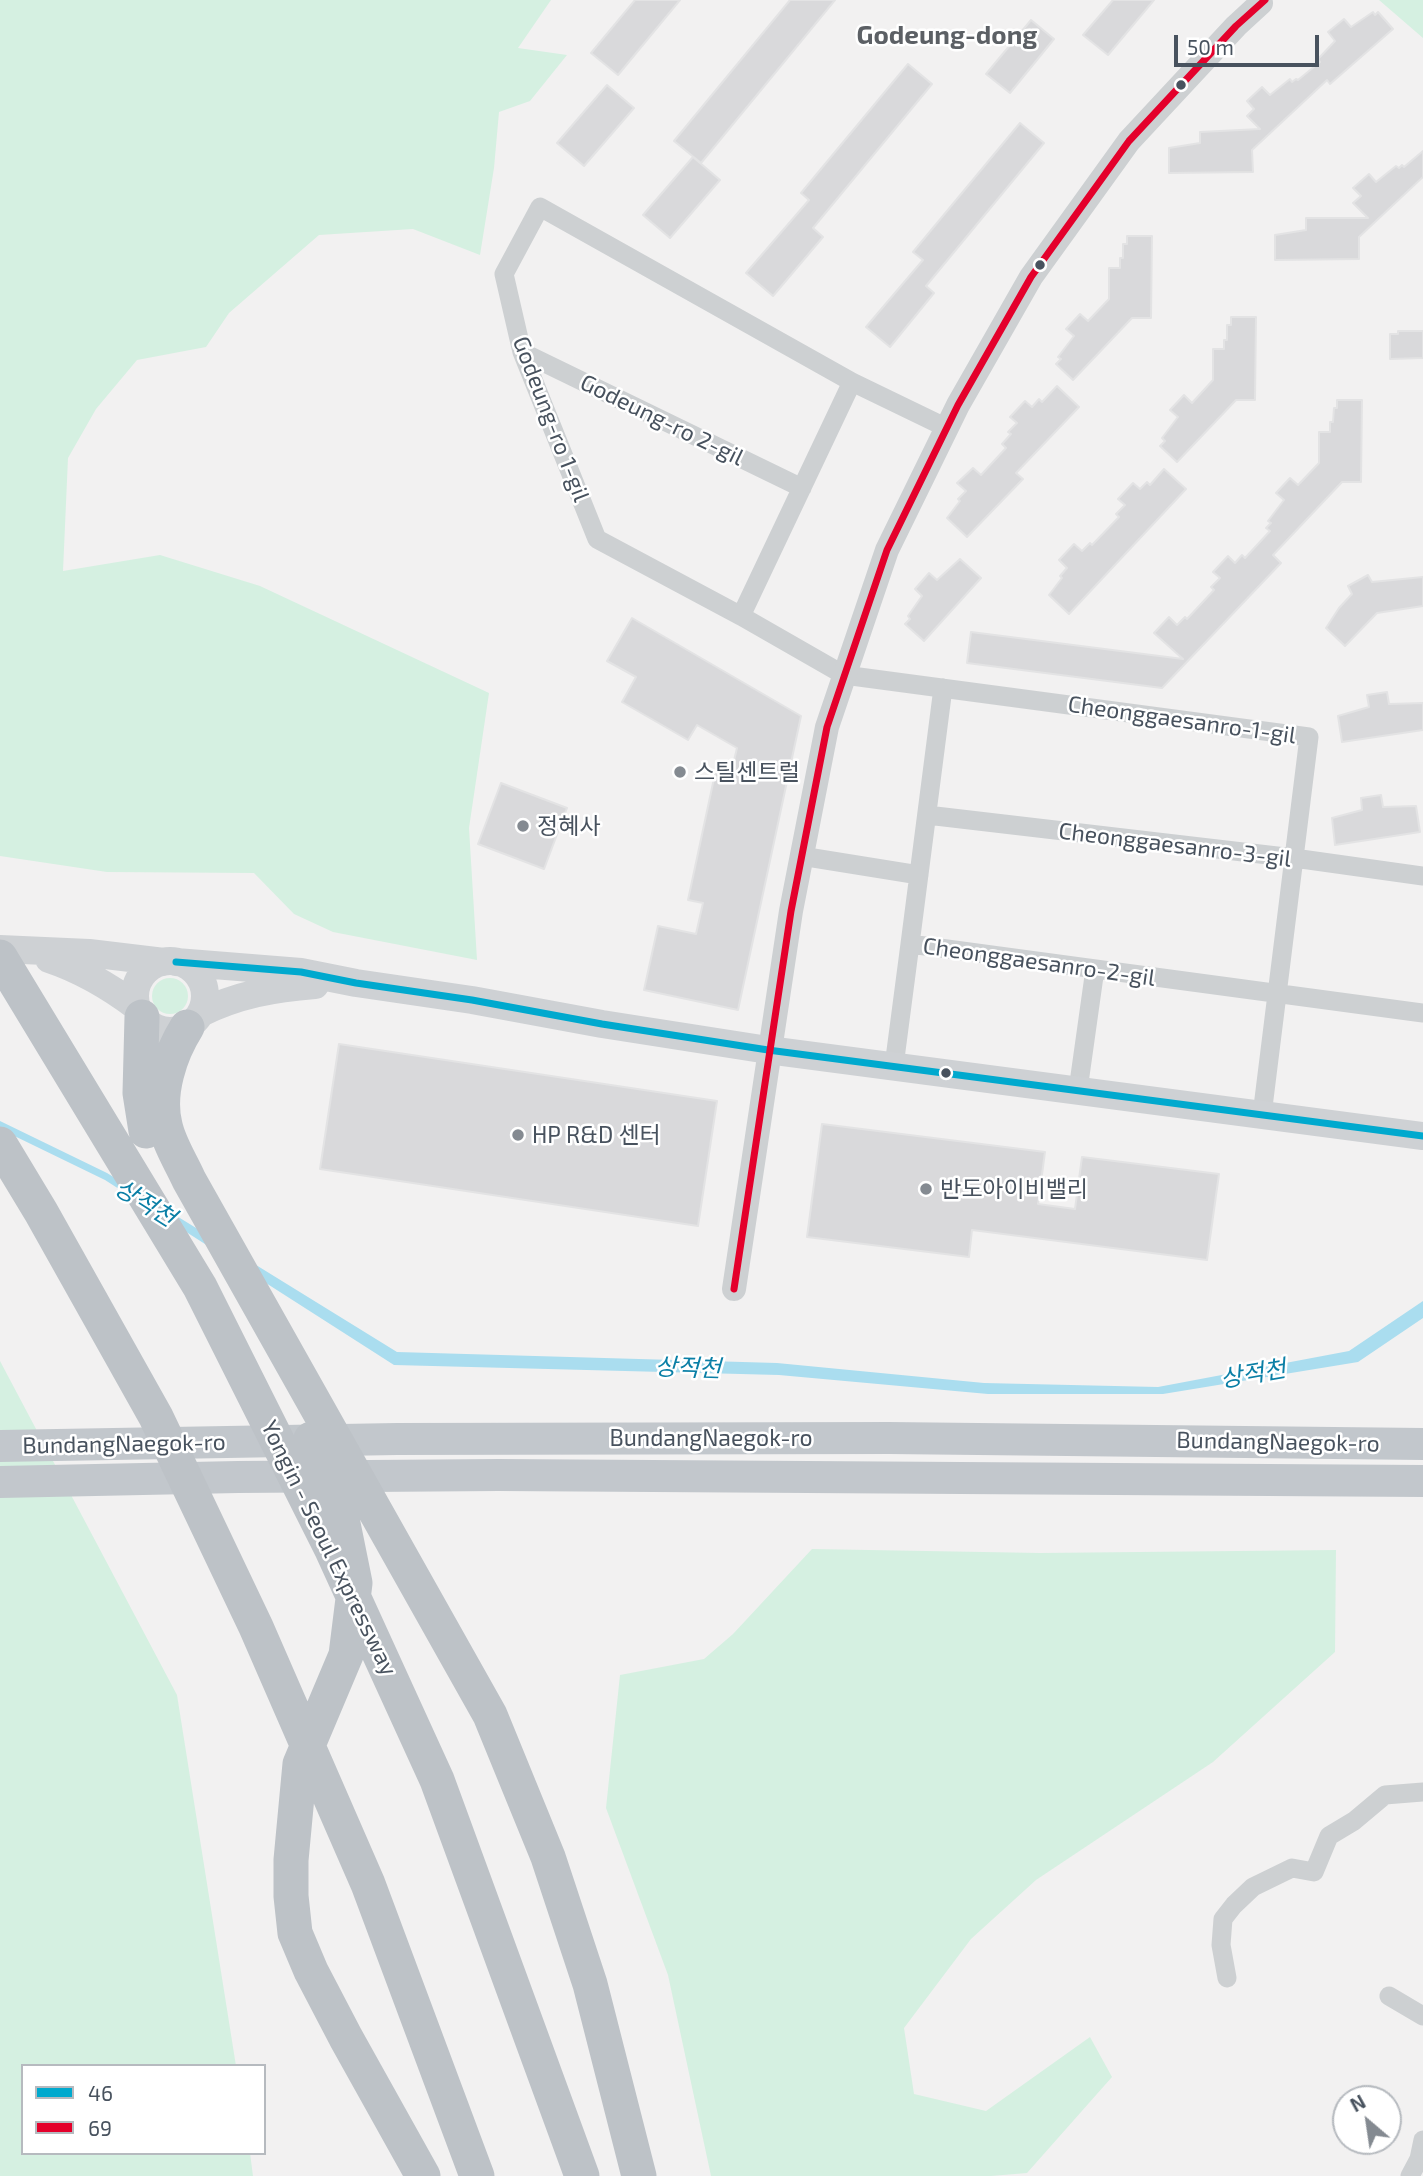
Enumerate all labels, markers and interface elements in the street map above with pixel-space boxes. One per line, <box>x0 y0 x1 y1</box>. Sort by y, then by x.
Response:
district label: Godeung-dong <box>857 19 1037 51</box>
scale bar <box>1178 21 1323 65</box>
text: 50 m <box>1187 34 1234 59</box>
unlabelled marker <box>1174 78 1188 92</box>
unlabelled marker <box>1033 258 1047 272</box>
street label: Godeung-ro 1-gil <box>507 333 595 505</box>
street label: Godeung-ro 2-gil <box>576 368 748 472</box>
street label: Cheonggaesanro-1-gil <box>1066 690 1298 750</box>
place label: 스틸센트럴 <box>694 758 800 786</box>
marker: 스틸센트럴 <box>672 764 688 780</box>
place label: 정혜사 <box>537 812 600 840</box>
street label: Cheonggaesanro-3-gil <box>1057 817 1293 873</box>
marker: 정혜사 <box>515 818 531 834</box>
street label: Cheonggaesanro-2-gil <box>921 932 1157 992</box>
unlabelled marker <box>939 1066 953 1080</box>
place label: HP R&D 센터 <box>532 1121 661 1149</box>
marker: HP R&D 센터 <box>510 1127 526 1143</box>
water label: 상적천 <box>109 1173 181 1233</box>
place label: 반도아이비밸리 <box>940 1175 1088 1203</box>
marker: 반도아이비밸리 <box>918 1181 934 1197</box>
water label: 상적천 <box>654 1352 722 1384</box>
water label: 상적천 <box>1218 1354 1288 1394</box>
street label: Yongin - Seoul Expressway <box>255 1416 403 1680</box>
street label: BundangNaegok-ro <box>609 1424 813 1452</box>
street label: BundangNaegok-ro <box>1176 1426 1380 1458</box>
street label: BundangNaegok-ro <box>22 1428 226 1460</box>
legend <box>21 2064 266 2155</box>
text: 46 <box>88 2080 113 2105</box>
north arrow <box>1332 2085 1402 2155</box>
text: N <box>1346 2090 1369 2116</box>
text: 69 <box>88 2115 112 2140</box>

